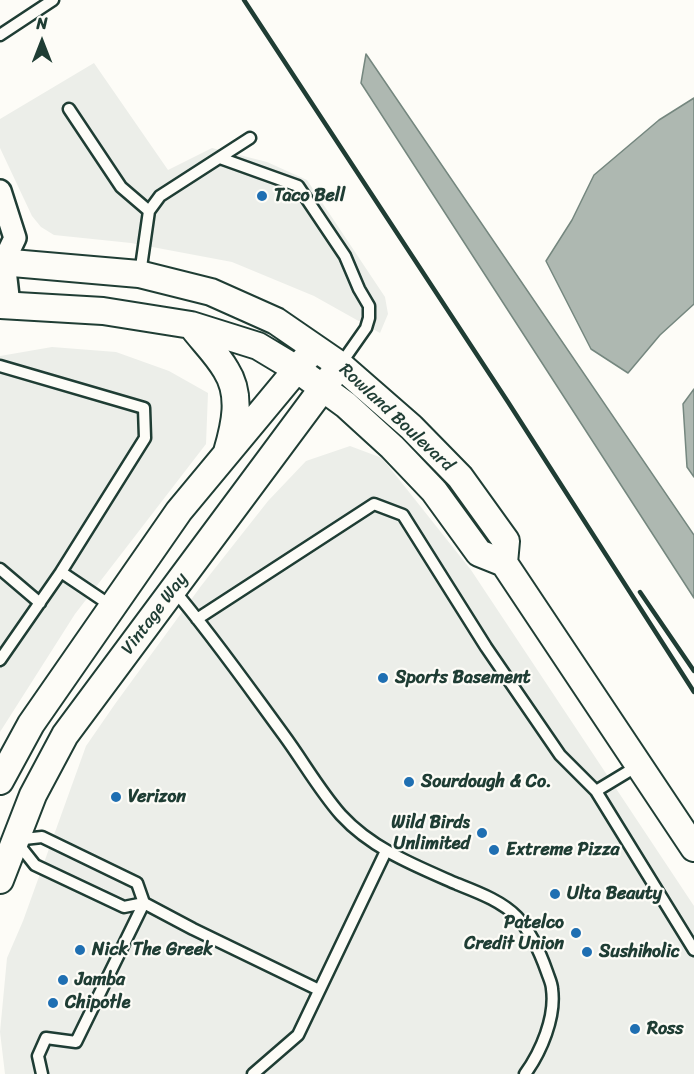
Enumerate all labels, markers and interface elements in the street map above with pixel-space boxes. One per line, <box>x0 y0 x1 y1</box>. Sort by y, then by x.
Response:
text: N <box>36 9 48 38</box>
north arrow <box>12 12 72 72</box>
place label: Taco Bell <box>274 185 345 207</box>
marker: Taco Bell <box>255 189 269 203</box>
street label: Rowland Boulevard <box>334 359 458 477</box>
street label: Vintage Way <box>117 569 193 659</box>
place label: Sports Basement <box>395 667 531 689</box>
marker: Sports Basement <box>376 671 390 685</box>
place label: Sourdough & Co. <box>421 771 552 793</box>
marker: Sourdough & Co. <box>402 775 416 789</box>
place label: Verizon <box>128 786 186 808</box>
marker: Verizon <box>109 790 123 804</box>
place label: Wild Birds Unlimited <box>391 812 470 854</box>
marker: Wild Birds Unlimited <box>475 826 489 840</box>
place label: Extreme Pizza <box>506 839 619 861</box>
marker: Extreme Pizza <box>487 843 501 857</box>
place label: Ulta Beauty <box>567 883 662 905</box>
marker: Ulta Beauty <box>548 887 562 901</box>
place label: Patelco Credit Union <box>464 912 564 954</box>
marker: Patelco Credit Union <box>569 926 583 940</box>
place label: Nick The Greek <box>92 939 213 961</box>
place label: Sushiholic <box>599 941 680 963</box>
marker: Nick The Greek <box>73 943 87 957</box>
marker: Sushiholic <box>580 945 594 959</box>
place label: Jamba <box>75 969 125 991</box>
marker: Jamba <box>56 973 70 987</box>
place label: Chipotle <box>65 992 130 1014</box>
marker: Chipotle <box>46 996 60 1010</box>
place label: Ross <box>647 1018 684 1040</box>
marker: Ross <box>628 1022 642 1036</box>

